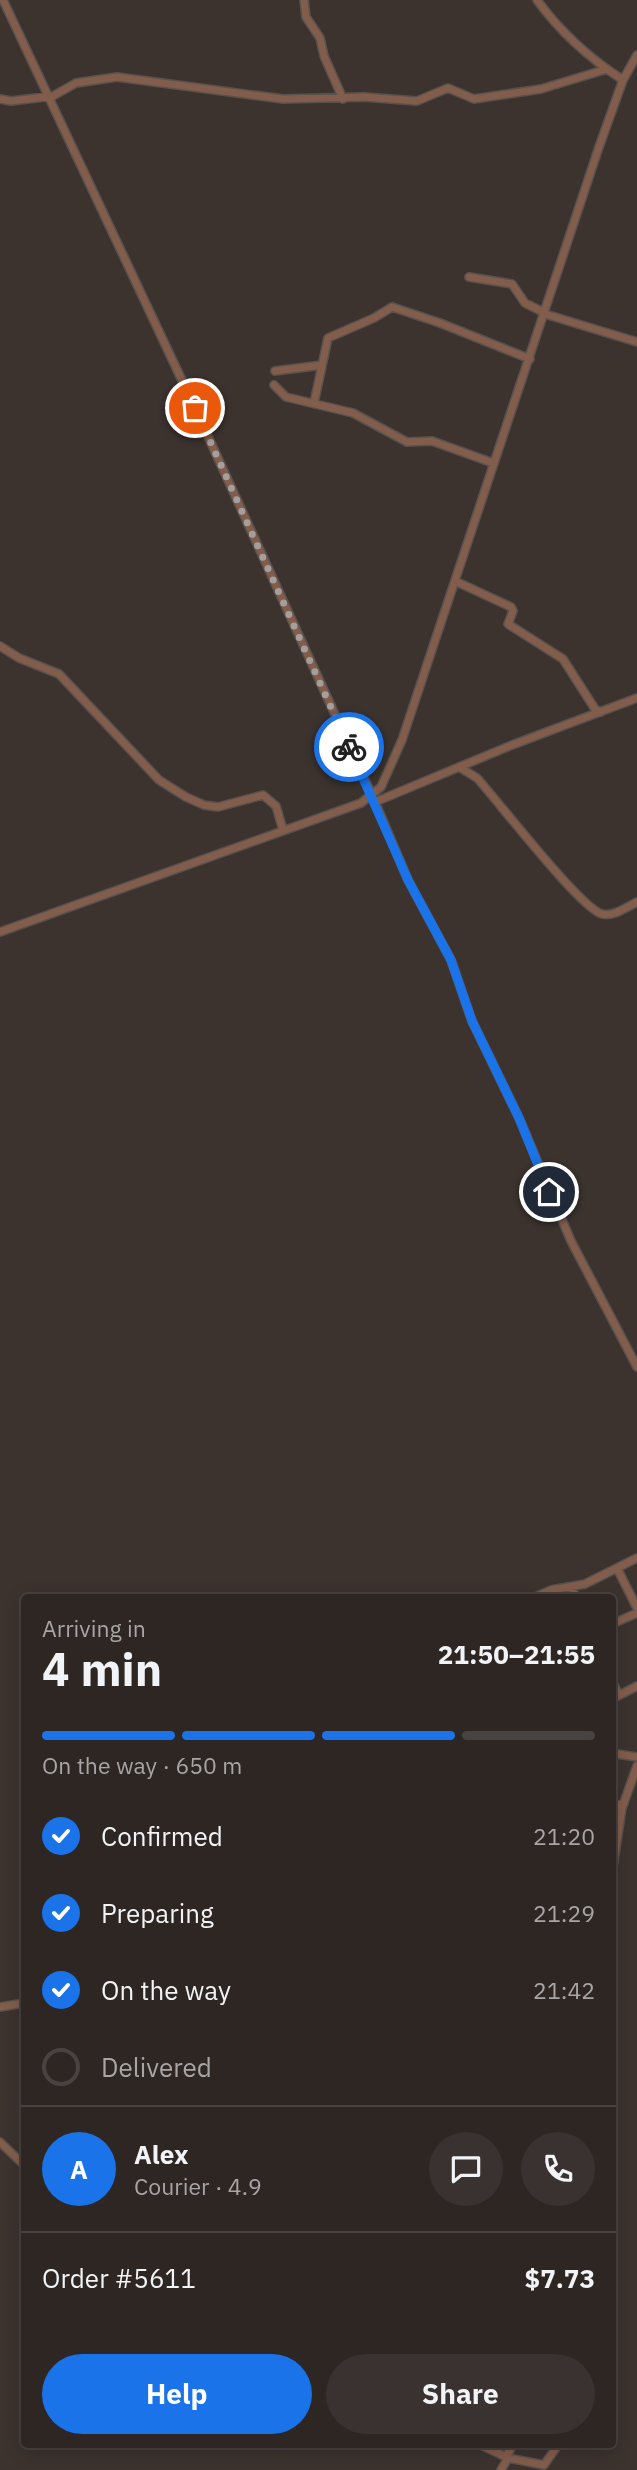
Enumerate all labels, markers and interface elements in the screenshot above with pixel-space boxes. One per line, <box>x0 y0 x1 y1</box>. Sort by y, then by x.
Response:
pin <box>165 378 225 438</box>
icon: bag <box>176 389 214 427</box>
courier <box>314 712 384 782</box>
icon: bike <box>330 728 368 766</box>
pin <box>519 1162 579 1222</box>
icon: home <box>530 1173 568 1211</box>
text: Arriving in <box>42 1613 146 1643</box>
text: 21:50–21:55 <box>438 1637 595 1671</box>
text: 4 min <box>42 1639 162 1699</box>
text: On the way · 650 m <box>42 1750 242 1780</box>
icon: check <box>42 1817 80 1855</box>
text: Confirmed <box>101 1819 223 1853</box>
text: 21:20 <box>533 1821 595 1851</box>
icon: check <box>42 1894 80 1932</box>
text: Preparing <box>101 1896 214 1930</box>
text: 21:29 <box>533 1898 595 1928</box>
icon: check <box>42 1971 80 2009</box>
text: On the way <box>101 1973 231 2007</box>
text: 21:42 <box>533 1975 595 2005</box>
text: Delivered <box>101 2050 212 2084</box>
button: chat <box>429 2132 503 2206</box>
button: phone <box>521 2132 595 2206</box>
text: Alex <box>134 2137 188 2171</box>
text: A <box>70 2152 88 2186</box>
text: Courier · 4.9 <box>134 2171 262 2201</box>
text: Order #5611 <box>42 2261 196 2295</box>
text: $7.73 <box>525 2261 595 2295</box>
button: Help <box>42 2354 312 2434</box>
button: Share <box>326 2354 595 2434</box>

